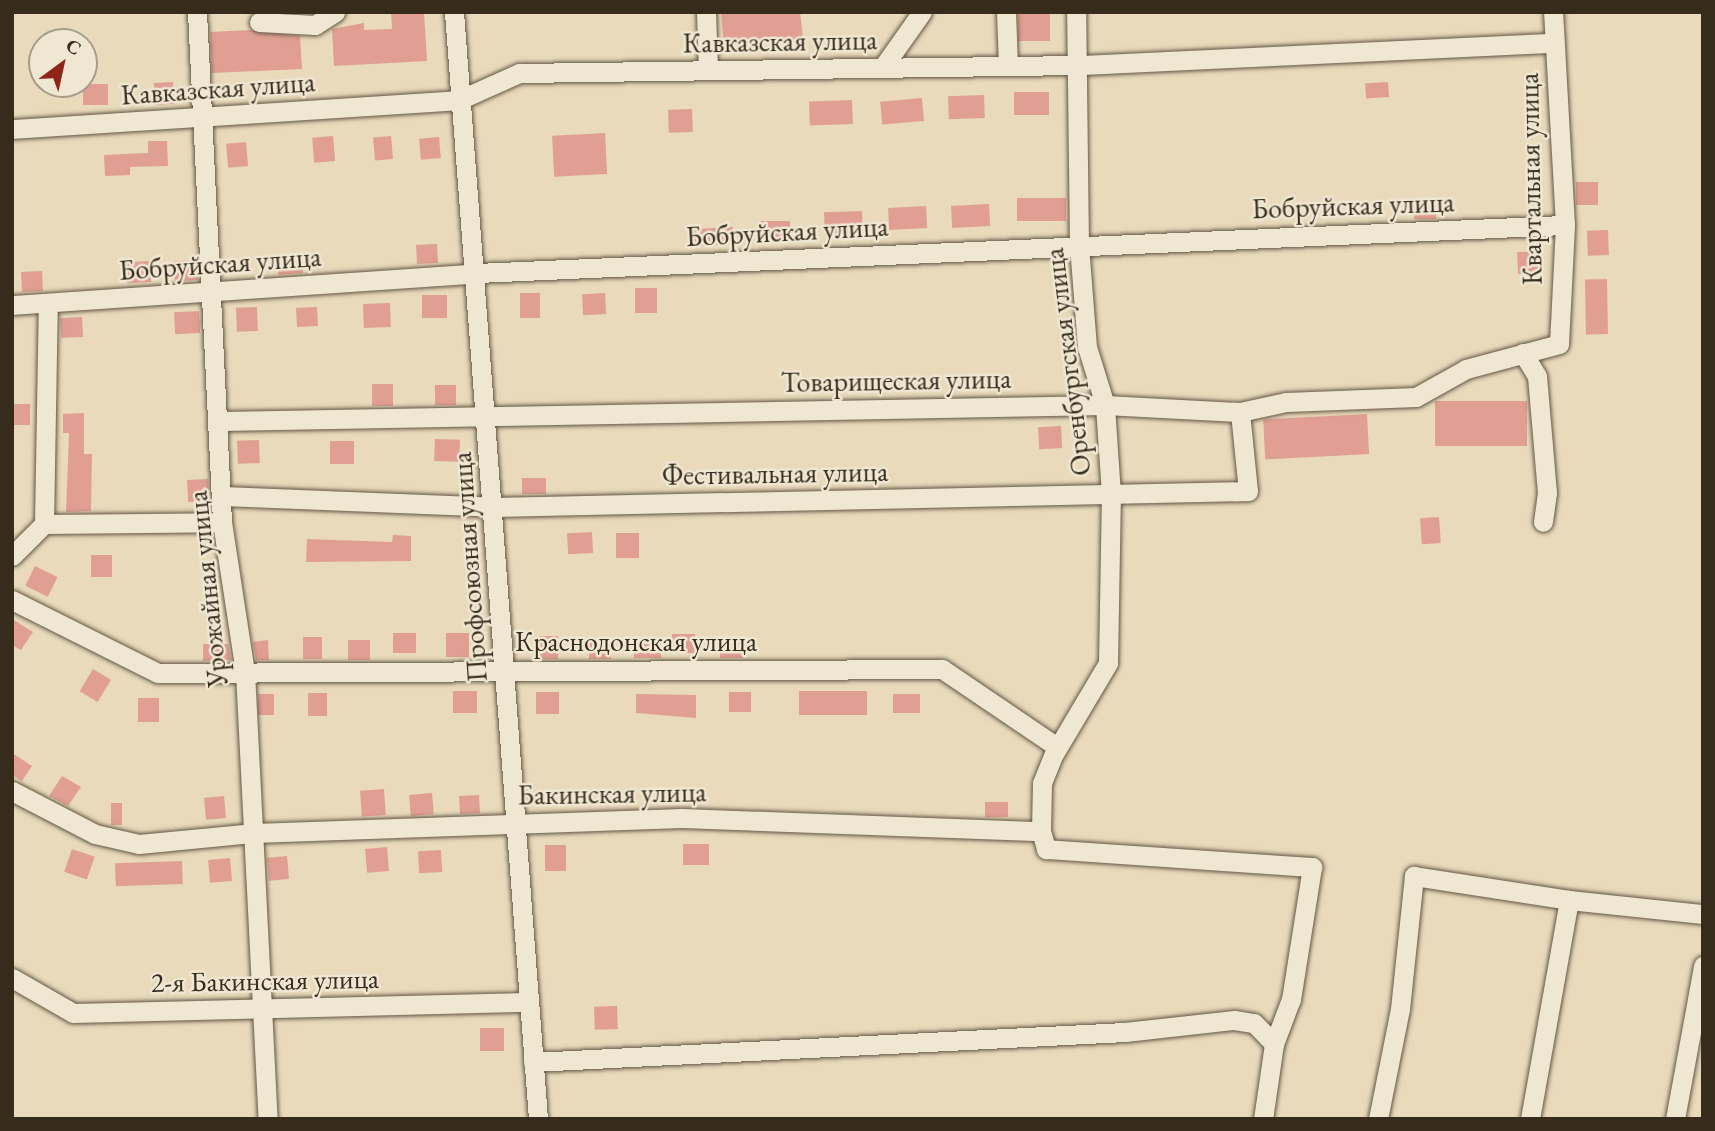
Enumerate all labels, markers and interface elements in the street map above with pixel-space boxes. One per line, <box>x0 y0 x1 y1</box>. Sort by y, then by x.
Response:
street label: Кавказская улица <box>682 23 878 59</box>
north arrow <box>28 28 98 98</box>
text: С <box>61 32 86 61</box>
street label: Кавказская улица <box>120 64 316 112</box>
street label: Квартальная улица <box>1511 73 1549 285</box>
street label: Бобруйская улица <box>1251 185 1455 225</box>
street label: Бобруйская улица <box>685 209 889 253</box>
street label: Бобруйская улица <box>118 239 322 287</box>
street label: Оренбургская улица <box>1036 246 1098 478</box>
street label: Товарищеская улица <box>780 361 1012 399</box>
street label: Профсоюзная улица <box>444 451 494 683</box>
street label: Фестивальная улица <box>662 454 888 492</box>
street label: Урожайная улица <box>180 489 234 689</box>
street label: Краснодонская улица <box>515 624 757 658</box>
street label: Бакинская улица <box>517 775 707 811</box>
street label: 2-я Бакинская улица <box>151 961 379 999</box>

